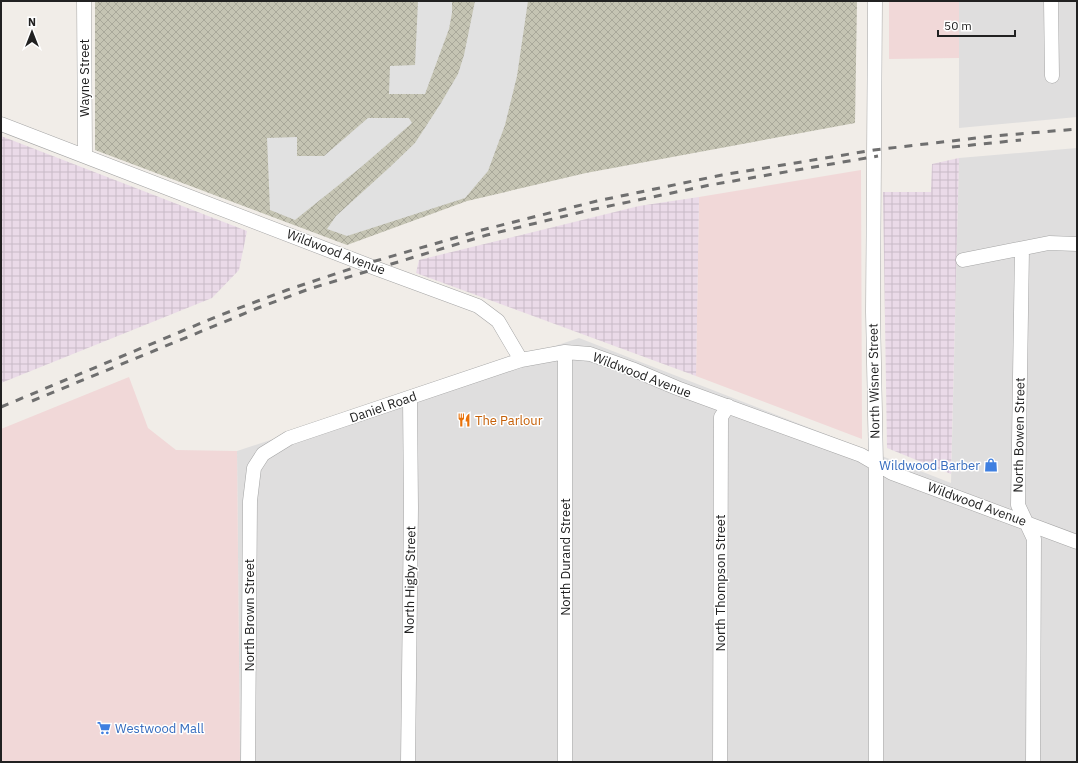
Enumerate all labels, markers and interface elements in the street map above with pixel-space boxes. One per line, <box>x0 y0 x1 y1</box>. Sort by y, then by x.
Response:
north arrow <box>12 12 52 52</box>
scale bar <box>938 12 1015 38</box>
text: N <box>28 15 36 29</box>
text: 50 m <box>944 18 972 33</box>
street label: Wayne Street <box>76 39 93 117</box>
street label: Wildwood Avenue <box>284 225 388 279</box>
street label: North Wisner Street <box>864 323 884 439</box>
street label: Wildwood Avenue <box>590 348 694 402</box>
street label: North Bowen Street <box>1009 377 1029 493</box>
street label: Daniel Road <box>347 388 419 426</box>
restaurant icon: The Parlour <box>456 412 472 428</box>
place label: The Parlour <box>475 412 543 429</box>
place label: Wildwood Barber <box>879 457 980 474</box>
shop icon: Wildwood Barber <box>983 457 999 473</box>
street label: Wildwood Avenue <box>925 478 1029 530</box>
street label: North Durand Street <box>557 498 574 616</box>
street label: North Thompson Street <box>712 514 729 652</box>
street label: North Higby Street <box>401 526 419 634</box>
street label: North Brown Street <box>241 559 258 671</box>
supermarket icon: Westwood Mall <box>96 720 112 736</box>
place label: Westwood Mall <box>115 720 204 737</box>

